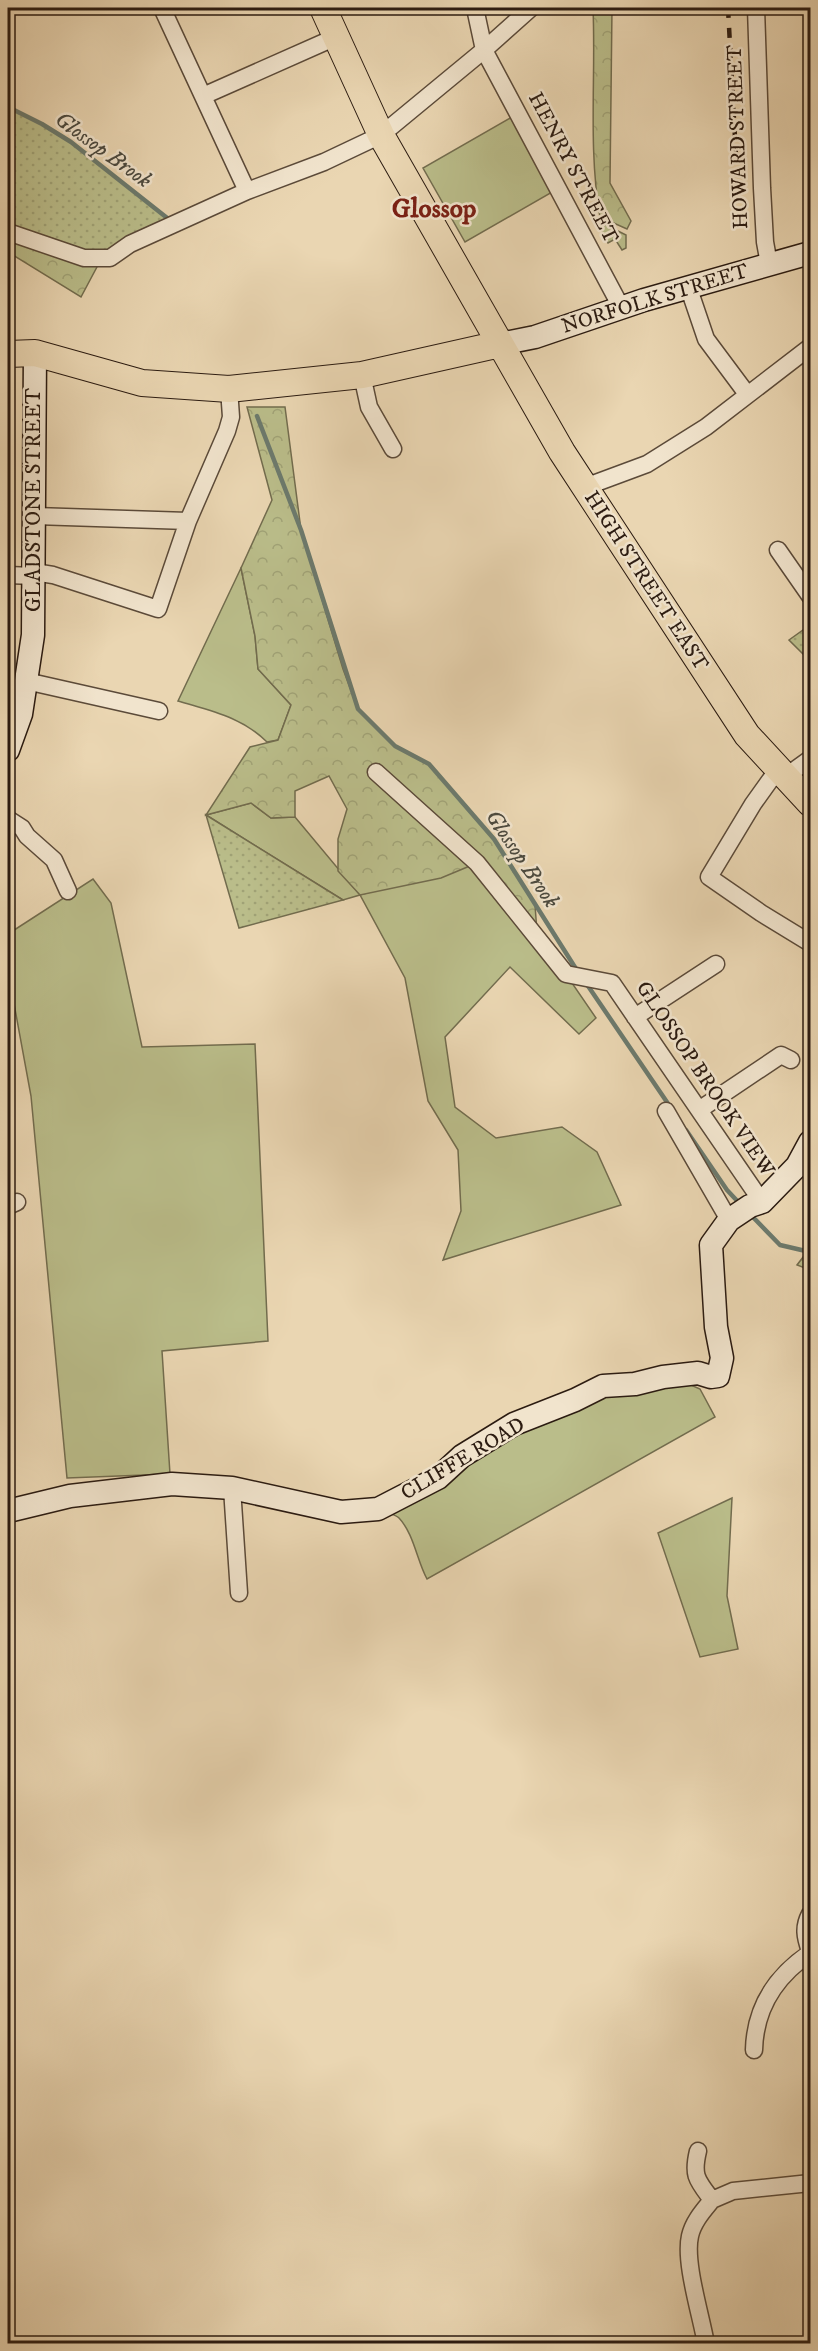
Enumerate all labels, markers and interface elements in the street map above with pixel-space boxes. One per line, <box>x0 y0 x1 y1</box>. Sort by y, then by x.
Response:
street label: HOWARD STREET <box>722 44 754 230</box>
street label: HENRY STREET <box>522 88 624 248</box>
water label: Glossop Brook <box>49 106 157 195</box>
district label: Glossop <box>392 192 477 226</box>
street label: NORFOLK STREET <box>558 258 752 340</box>
street label: GLADSTONE STREET <box>21 388 47 612</box>
street label: HIGH STREET EAST <box>578 486 714 676</box>
water label: Glossop Brook <box>479 805 565 914</box>
street label: GLOSSOP BROOK VIEW <box>630 976 780 1182</box>
street label: CLIFFE ROAD <box>396 1412 530 1506</box>

